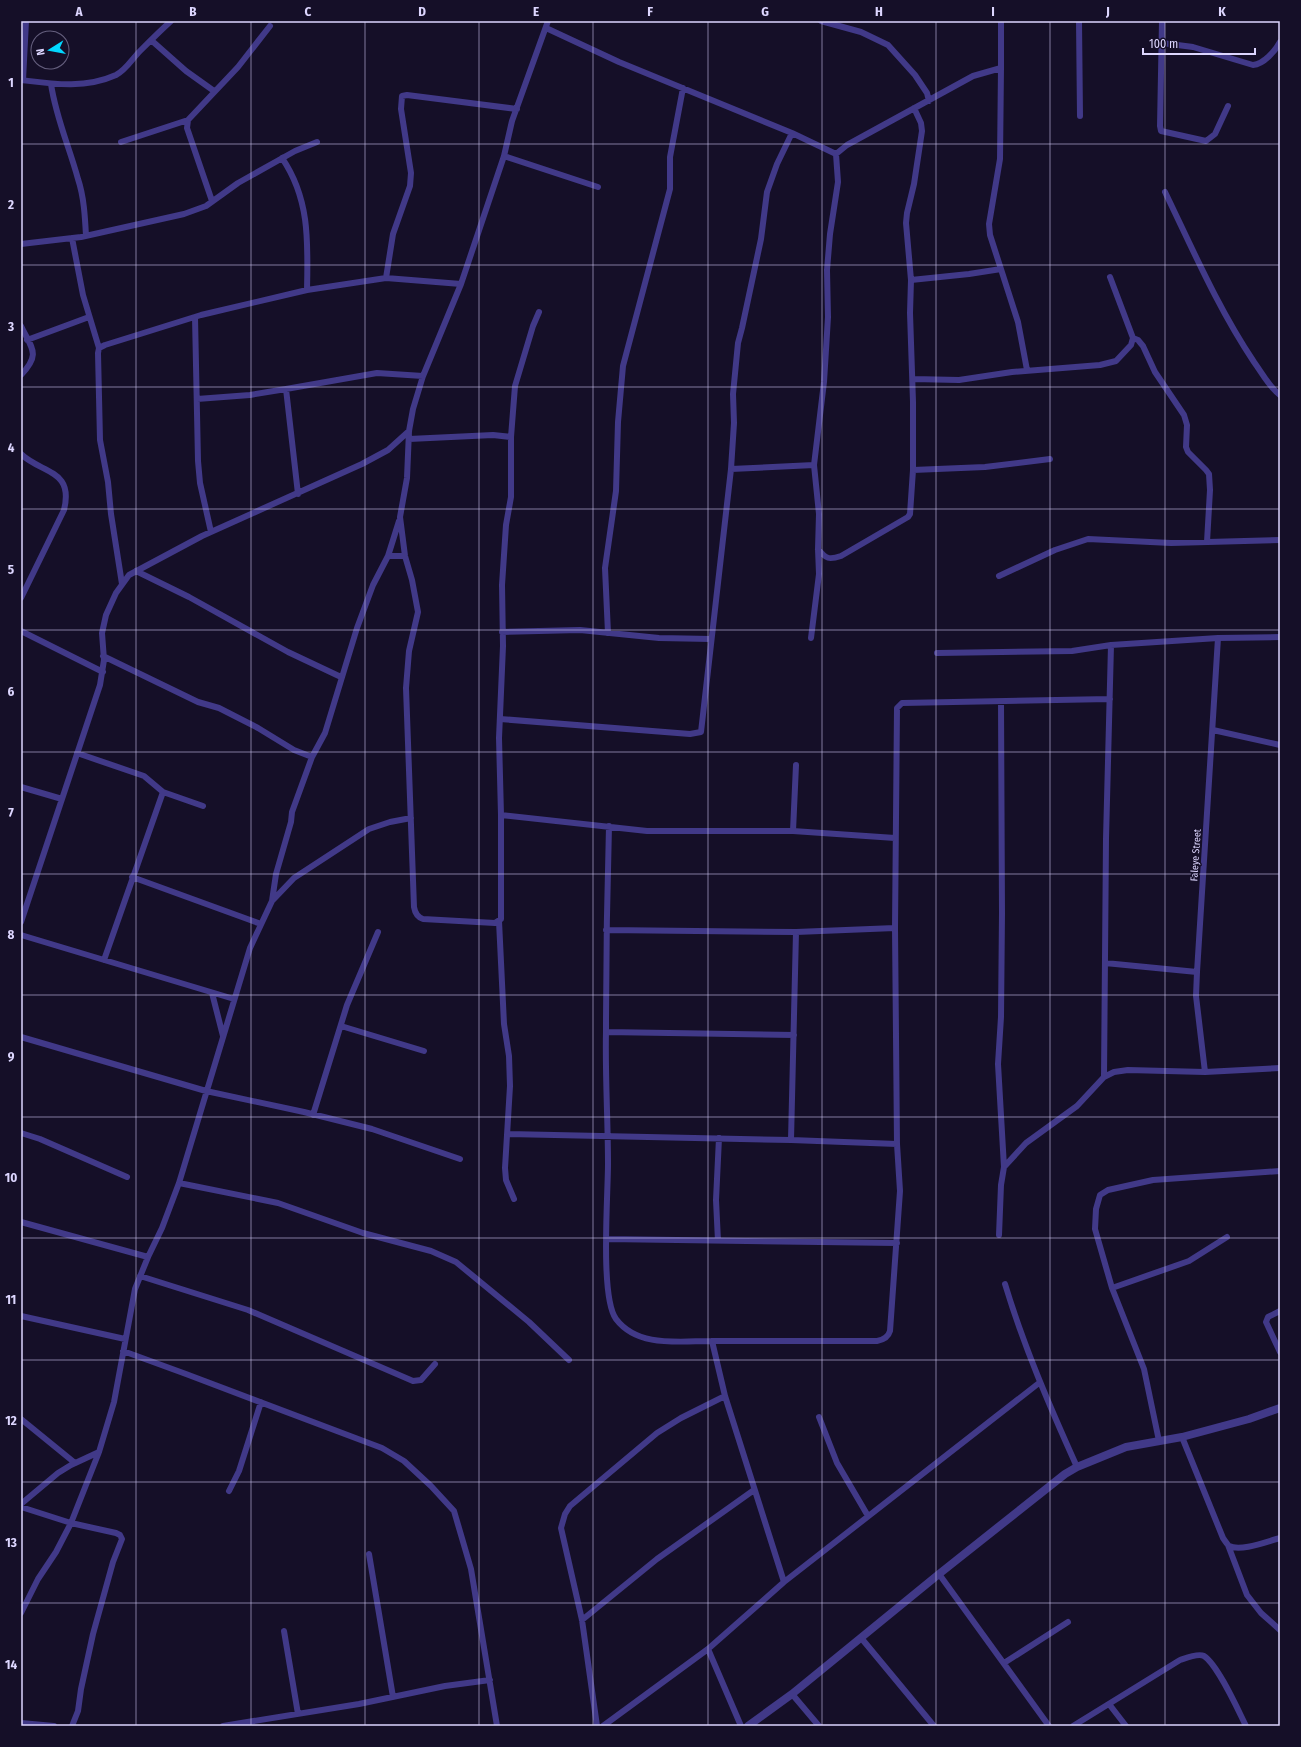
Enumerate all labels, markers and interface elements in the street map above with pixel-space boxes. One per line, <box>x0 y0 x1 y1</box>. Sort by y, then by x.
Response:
text: A <box>74 4 83 19</box>
text: B <box>189 4 197 19</box>
text: C <box>305 4 312 19</box>
text: D <box>418 4 426 19</box>
text: E <box>533 4 539 19</box>
text: F <box>647 4 653 19</box>
text: G <box>761 4 769 19</box>
text: H <box>875 4 883 19</box>
text: I <box>991 4 995 19</box>
text: J <box>1105 4 1110 19</box>
text: K <box>1218 4 1226 19</box>
north arrow <box>30 30 70 70</box>
scale bar <box>1143 30 1255 56</box>
text: 100 m <box>1149 37 1178 51</box>
text: N <box>34 47 48 56</box>
text: 1 <box>8 75 14 90</box>
text: 2 <box>7 197 14 212</box>
text: 3 <box>7 319 14 334</box>
text: 4 <box>8 440 15 455</box>
text: 5 <box>8 562 14 577</box>
text: 6 <box>8 684 15 699</box>
text: 7 <box>8 805 14 820</box>
street label: Faleye Street <box>1188 828 1204 882</box>
text: 8 <box>8 927 15 942</box>
text: 9 <box>8 1049 15 1064</box>
text: 10 <box>5 1170 17 1185</box>
text: 11 <box>6 1292 16 1307</box>
text: 12 <box>5 1413 17 1428</box>
text: 13 <box>5 1535 17 1550</box>
text: 14 <box>5 1657 17 1672</box>

